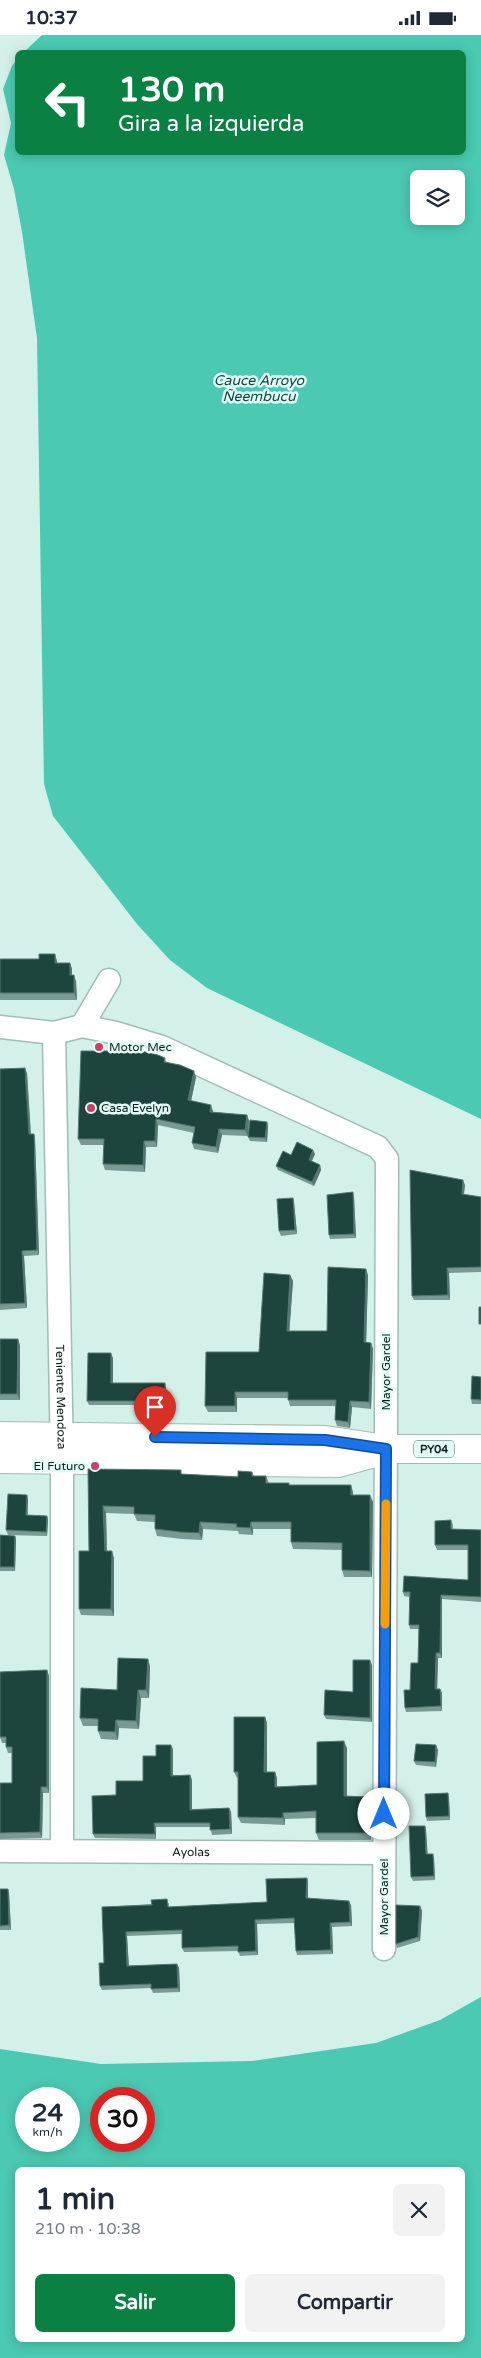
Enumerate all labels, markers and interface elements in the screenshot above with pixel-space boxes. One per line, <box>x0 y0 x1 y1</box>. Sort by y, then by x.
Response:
text: 10:37 <box>25 7 78 29</box>
text: 130 m <box>118 69 225 111</box>
icon: left <box>35 70 100 135</box>
text: Gira a la izquierda <box>118 111 304 137</box>
map controls <box>410 170 465 225</box>
button: layers <box>410 170 465 225</box>
water label: Cauce Arroyo Ñeembucu <box>214 372 306 405</box>
place label: Motor Mec <box>109 1040 172 1054</box>
marker: Motor Mec <box>93 1041 105 1053</box>
place label: Casa Evelyn <box>101 1101 169 1115</box>
marker: Casa Evelyn <box>85 1102 97 1114</box>
street label: Mayor Gardel <box>379 1333 393 1411</box>
street label: Teniente Mendoza <box>53 1344 69 1450</box>
pin <box>134 1386 176 1437</box>
icon: arrive <box>141 1393 169 1421</box>
road number: PY04 <box>414 1441 454 1457</box>
place label: El Futuro <box>33 1459 85 1473</box>
marker: El Futuro <box>89 1460 101 1472</box>
position arrow <box>357 1787 409 1839</box>
street label: Ayolas <box>172 1845 210 1859</box>
street label: Mayor Gardel <box>377 1858 391 1936</box>
speed limit sign: 30 <box>90 2087 155 2152</box>
text: 24 <box>32 2098 63 2128</box>
text: km/h <box>32 2125 63 2139</box>
text: 1 min <box>35 2181 115 2218</box>
button: close <box>393 2184 445 2236</box>
text: 210 m · 10:38 <box>35 2219 141 2239</box>
button: Salir <box>35 2274 235 2332</box>
button: Compartir <box>245 2274 445 2332</box>

